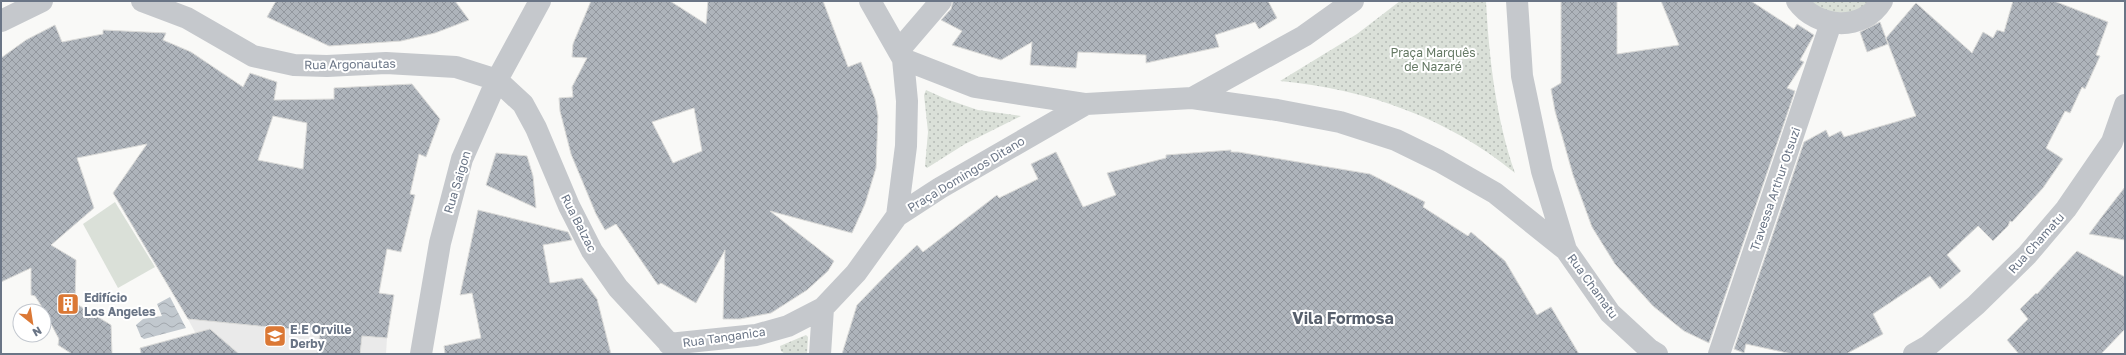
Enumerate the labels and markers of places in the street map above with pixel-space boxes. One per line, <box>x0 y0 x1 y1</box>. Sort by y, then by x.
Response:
place label: Edifício Los Angeles <box>84 290 156 319</box>
building icon: Edifício Los Angeles <box>55 291 81 317</box>
place label: E.E Orville Derby <box>290 322 352 351</box>
school or university icon: E.E Orville Derby <box>262 323 288 349</box>

